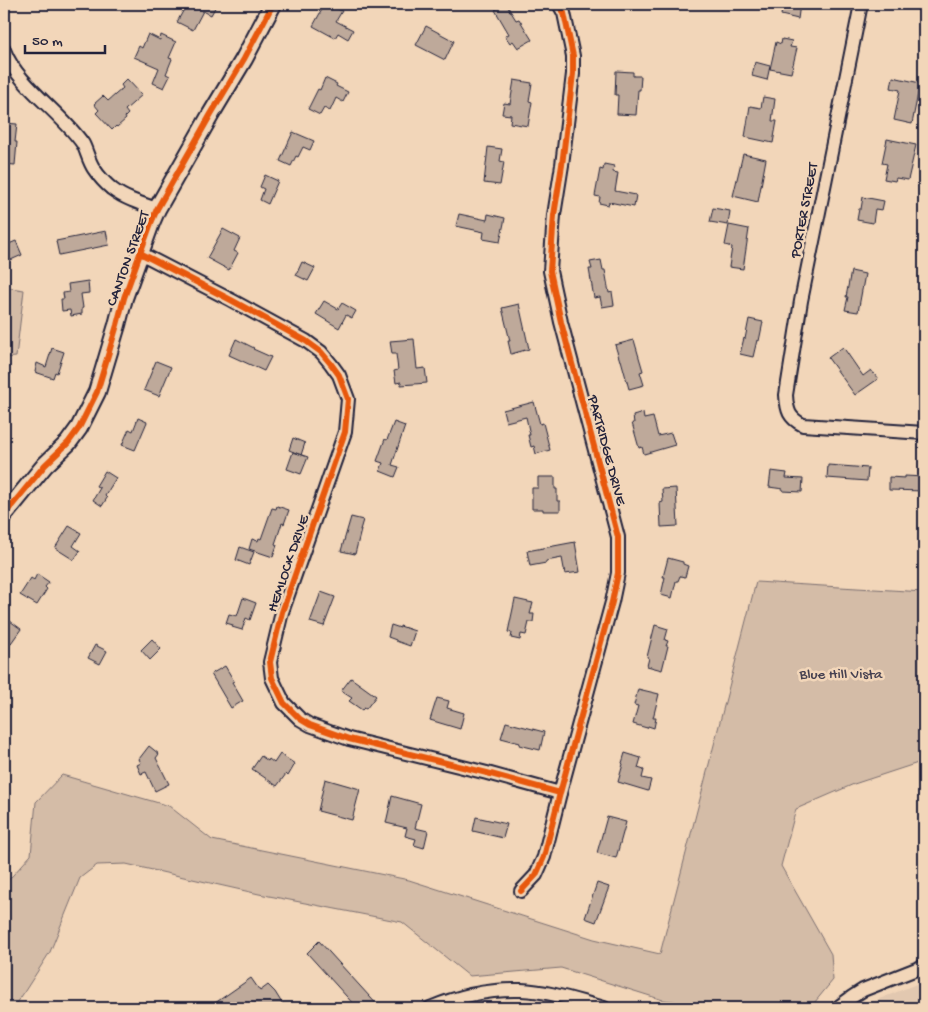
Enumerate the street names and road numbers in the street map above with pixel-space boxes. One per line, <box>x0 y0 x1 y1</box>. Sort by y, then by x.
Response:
street label: PORTER STREET <box>787 160 823 261</box>
street label: CANTON STREET <box>103 207 155 309</box>
street label: PARTRIDGE DRIVE <box>582 393 630 508</box>
street label: HEMLOCK DRIVE <box>264 512 314 615</box>

